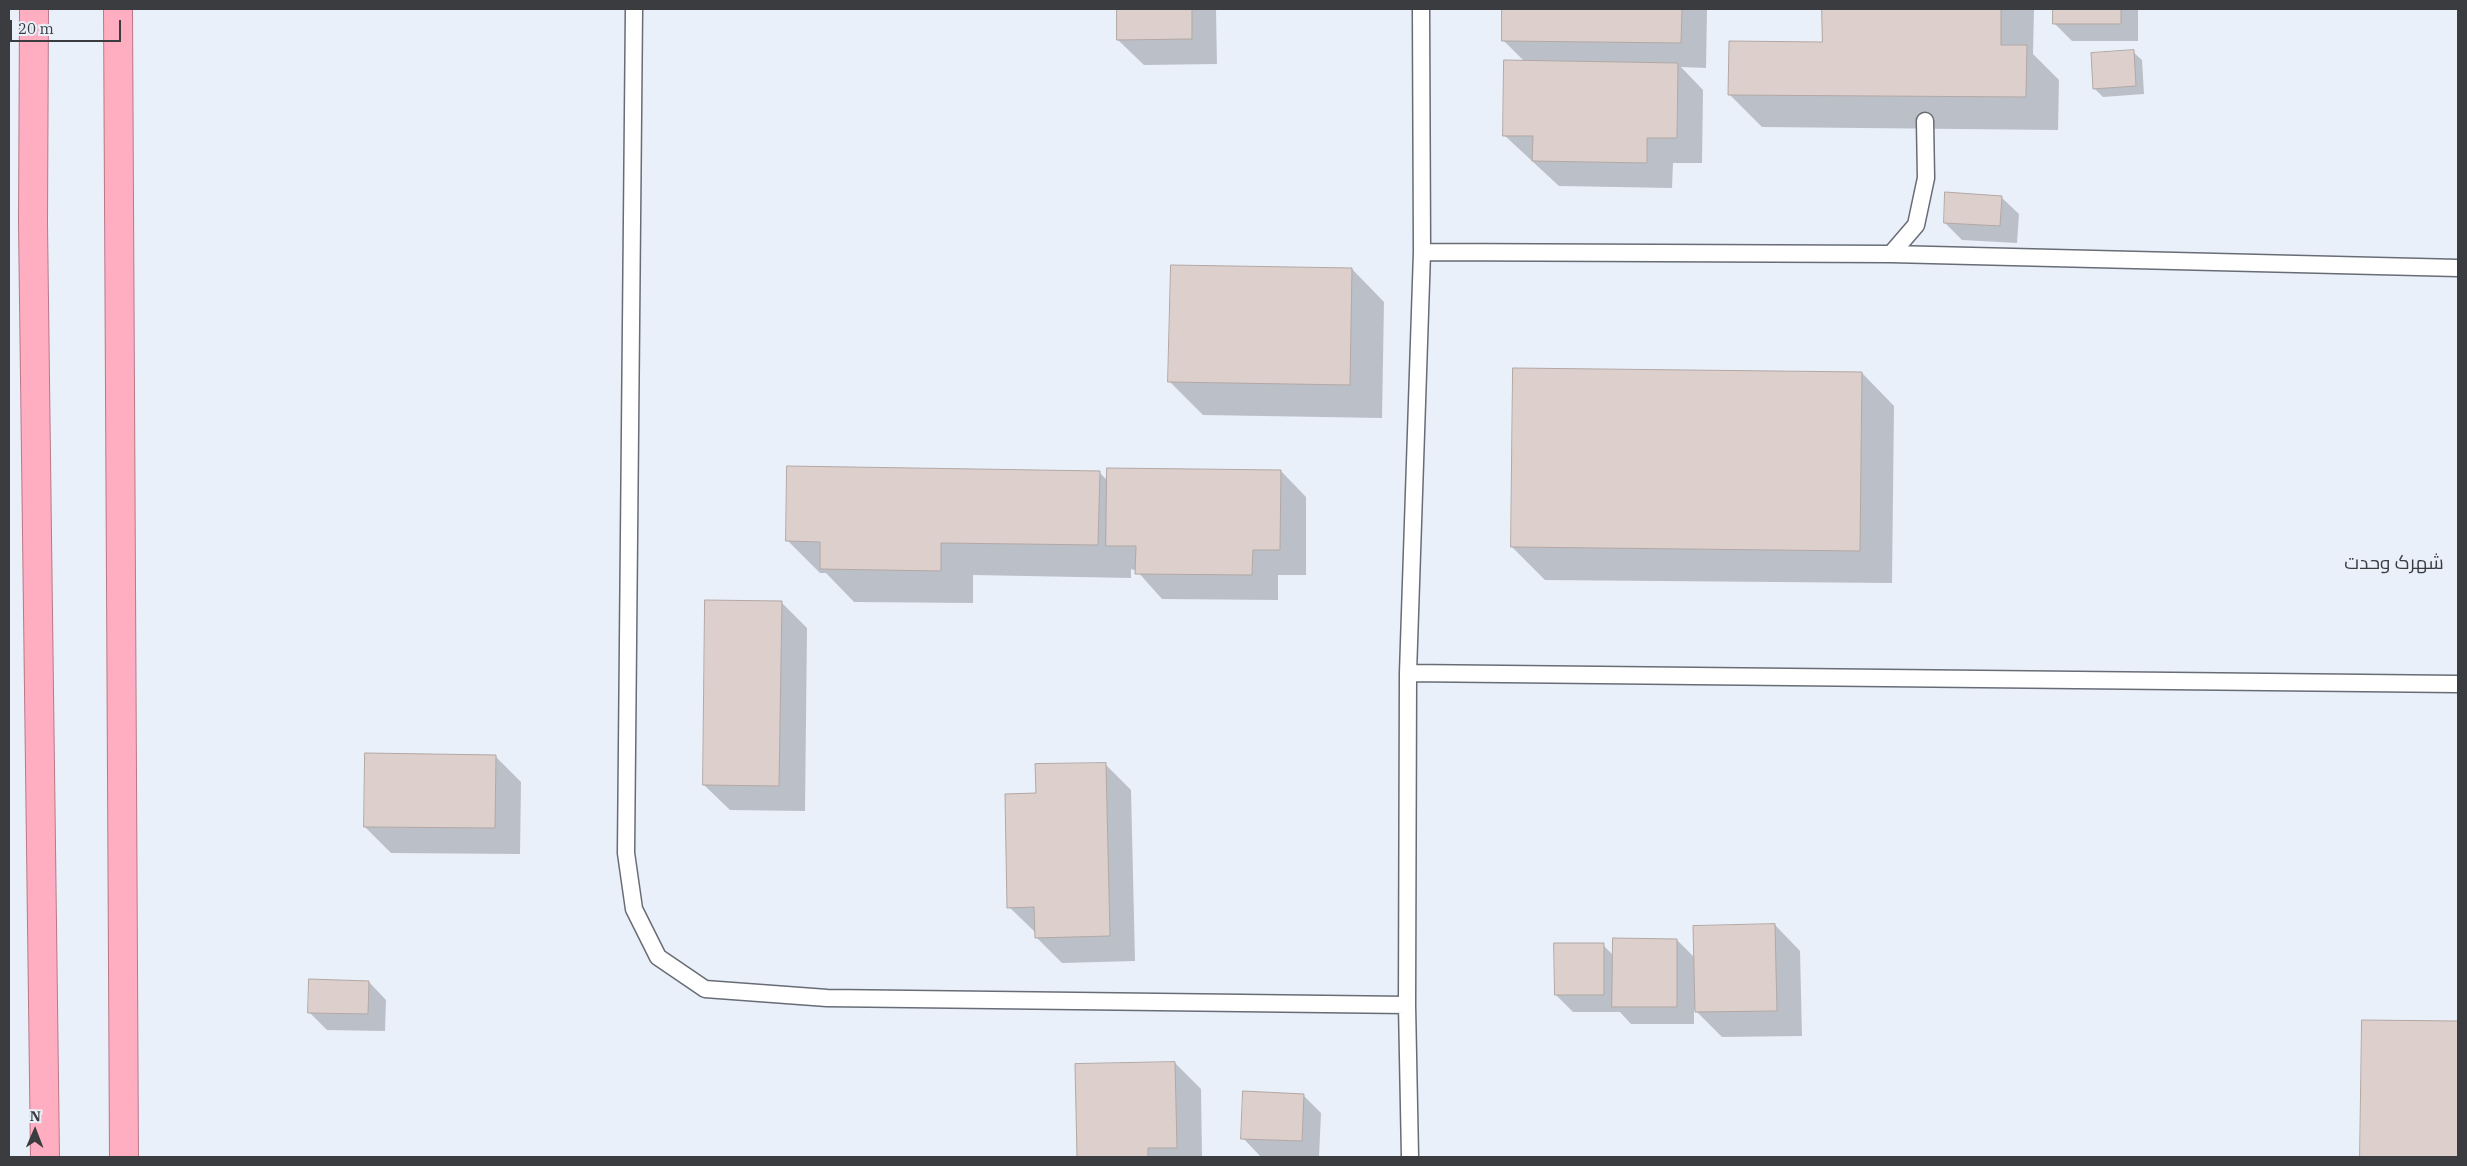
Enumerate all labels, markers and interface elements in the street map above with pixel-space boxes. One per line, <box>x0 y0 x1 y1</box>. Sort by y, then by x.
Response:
scale bar <box>12 10 124 42</box>
text: 20 m <box>18 19 54 38</box>
district label: شهرک وحدت <box>2344 553 2444 575</box>
north arrow <box>10 1106 60 1156</box>
text: N <box>30 1107 41 1125</box>

